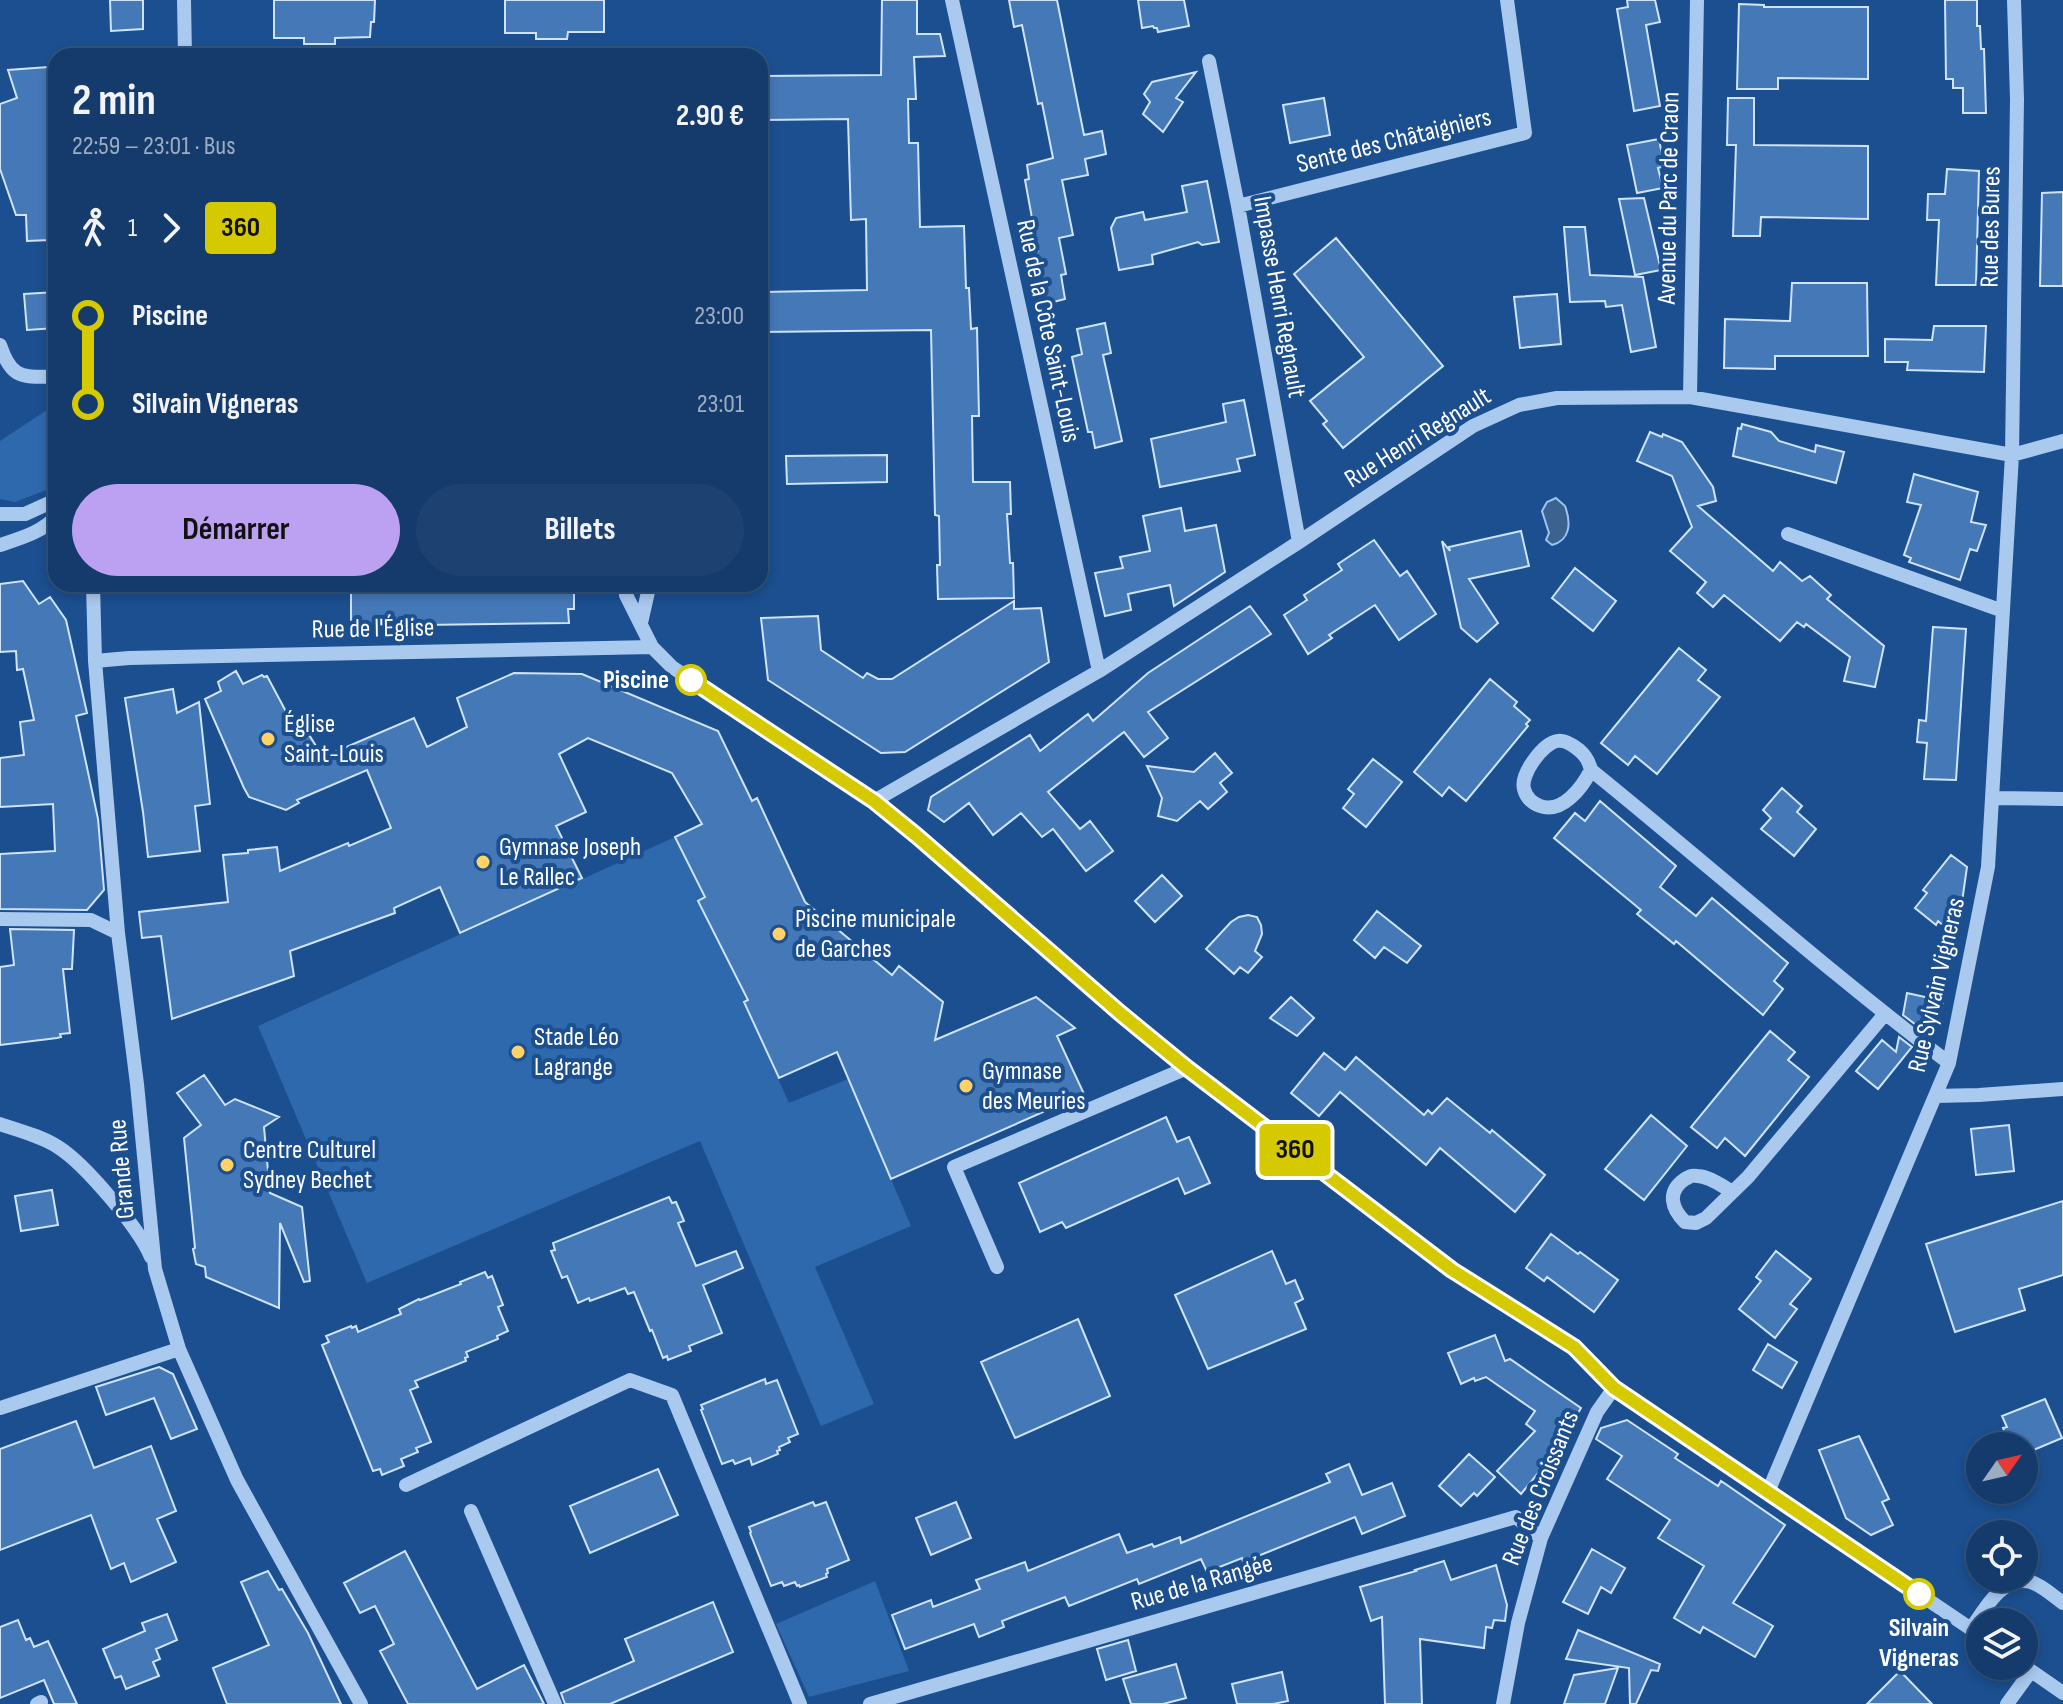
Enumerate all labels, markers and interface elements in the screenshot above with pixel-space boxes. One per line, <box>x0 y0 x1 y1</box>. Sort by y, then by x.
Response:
text: 2 min <box>72 74 156 127</box>
street label: Avenue du Parc de Craon <box>1652 91 1686 306</box>
text: 2.90 € <box>676 98 744 134</box>
street label: Sente des Châtaigniers <box>1293 102 1495 180</box>
text: 22:59 – 23:01 · Bus <box>72 131 236 162</box>
street label: Rue des Bures <box>1974 166 2008 288</box>
street label: Impasse Henri Regnault <box>1246 194 1312 400</box>
icon: walk <box>72 206 116 250</box>
icon: forward <box>149 206 193 250</box>
text: 360 <box>221 211 260 244</box>
text: 1 <box>128 213 137 244</box>
street label: Rue de la Côte Saint-Louis <box>1009 217 1087 445</box>
text: Piscine <box>132 298 208 334</box>
text: 23:00 <box>694 301 744 332</box>
street label: Rue Henri Regnault <box>1339 381 1497 495</box>
text: Silvain Vigneras <box>132 386 299 422</box>
text: 23:01 <box>697 389 744 420</box>
button: Démarrer <box>72 484 400 576</box>
button: Billets <box>416 484 744 576</box>
street label: Rue de l'Église <box>311 612 435 646</box>
place label: Piscine <box>603 665 669 696</box>
marker: Piscine <box>676 665 706 695</box>
place label: Église Saint-Louis <box>284 709 384 770</box>
marker: Église Saint-Louis <box>259 730 277 748</box>
place label: Gymnase Joseph Le Rallec <box>499 832 641 893</box>
marker: Gymnase Joseph Le Rallec <box>474 853 492 871</box>
street label: Rue Sylvain Vigneras <box>1902 895 1972 1075</box>
place label: Piscine municipale de Garches <box>795 904 956 965</box>
marker: Piscine municipale de Garches <box>770 925 788 943</box>
place label: Stade Léo Lagrange <box>534 1022 619 1083</box>
marker: Stade Léo Lagrange <box>509 1043 527 1061</box>
place label: Gymnase des Meuries <box>982 1056 1086 1117</box>
marker: Gymnase des Meuries <box>957 1077 975 1095</box>
street label: Grande Rue <box>102 1118 142 1220</box>
line badge: 360 <box>1249 1124 1341 1176</box>
text: 360 <box>1275 1133 1315 1166</box>
place label: Centre Culturel Sydney Bechet <box>243 1135 376 1196</box>
marker: Centre Culturel Sydney Bechet <box>218 1156 236 1174</box>
street label: Rue des Croissants <box>1496 1406 1586 1570</box>
north arrow <box>1966 1432 2038 1504</box>
map controls <box>1966 1432 2038 1680</box>
button: locate <box>1966 1520 2038 1592</box>
street label: Rue de la Rangée <box>1128 1548 1276 1618</box>
marker: Silvain Vigneras <box>1904 1579 1934 1609</box>
button: layers <box>1966 1608 2038 1680</box>
place label: Silvain Vigneras <box>1879 1613 1959 1674</box>

